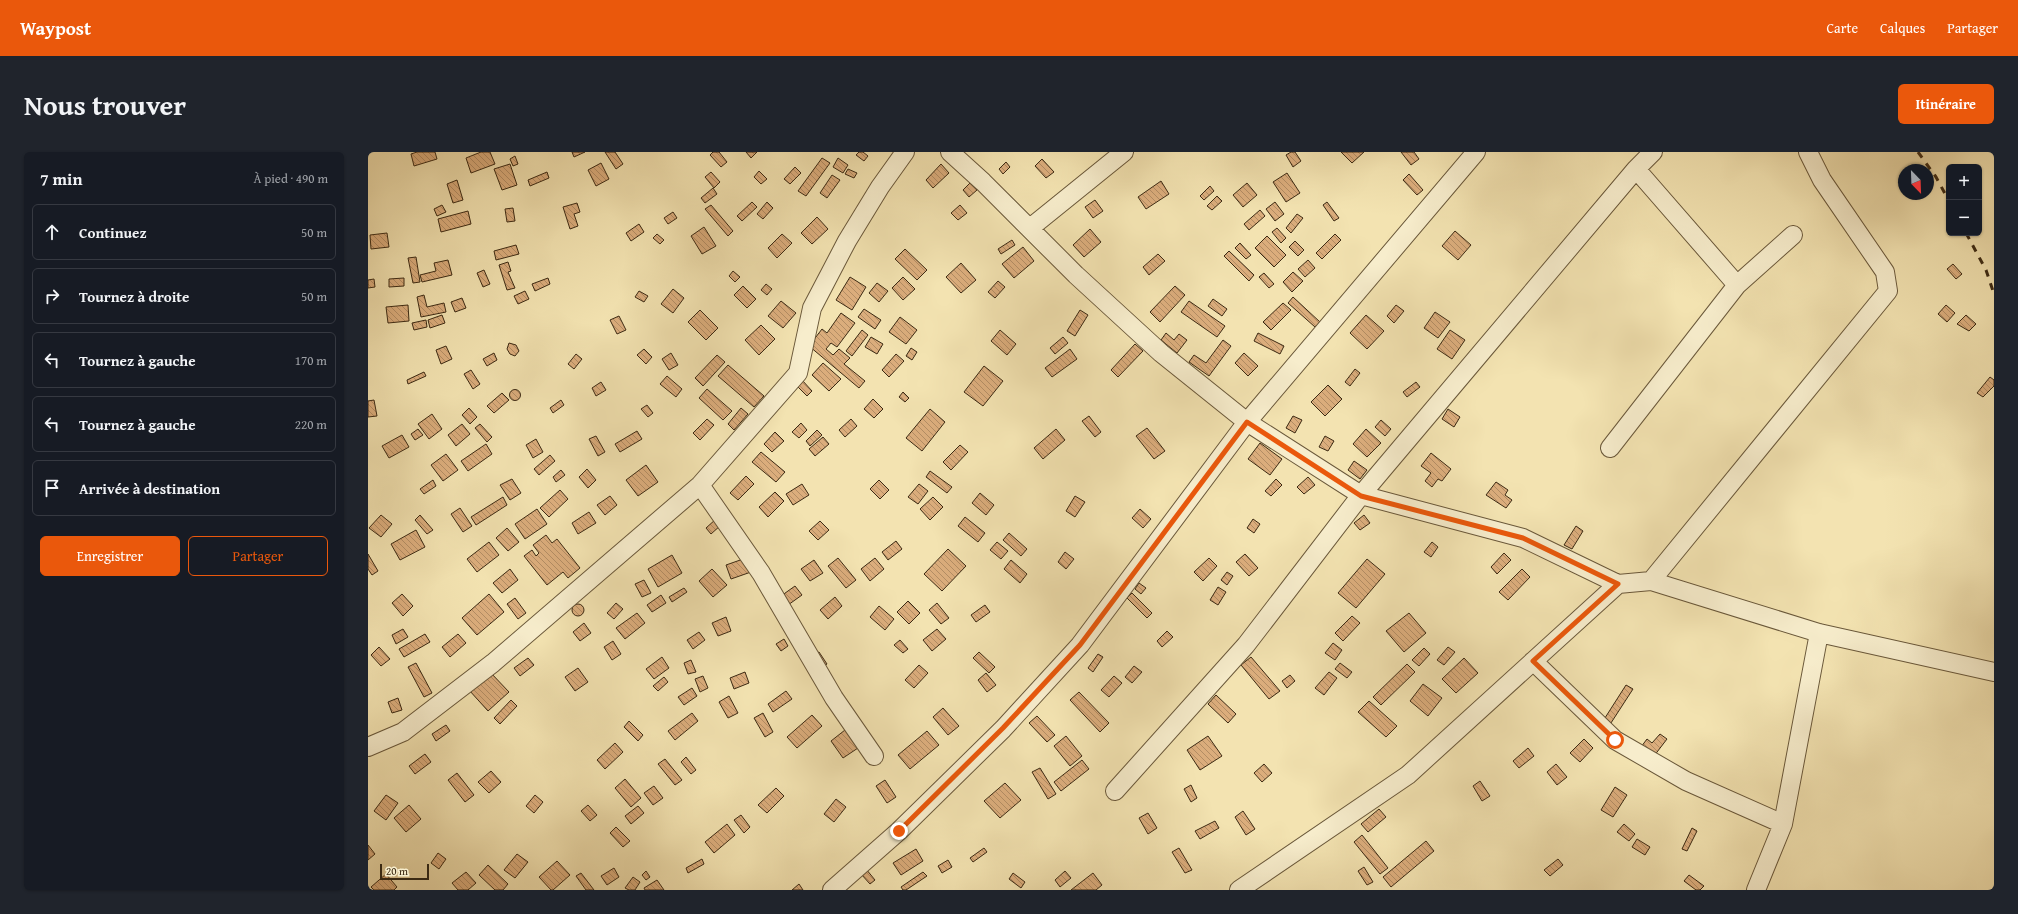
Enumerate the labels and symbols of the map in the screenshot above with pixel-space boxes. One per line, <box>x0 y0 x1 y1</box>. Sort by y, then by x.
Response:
north arrow <box>1898 164 1934 200</box>
route start <box>1606 731 1624 749</box>
route end <box>890 822 908 840</box>
scale bar <box>380 862 429 881</box>

